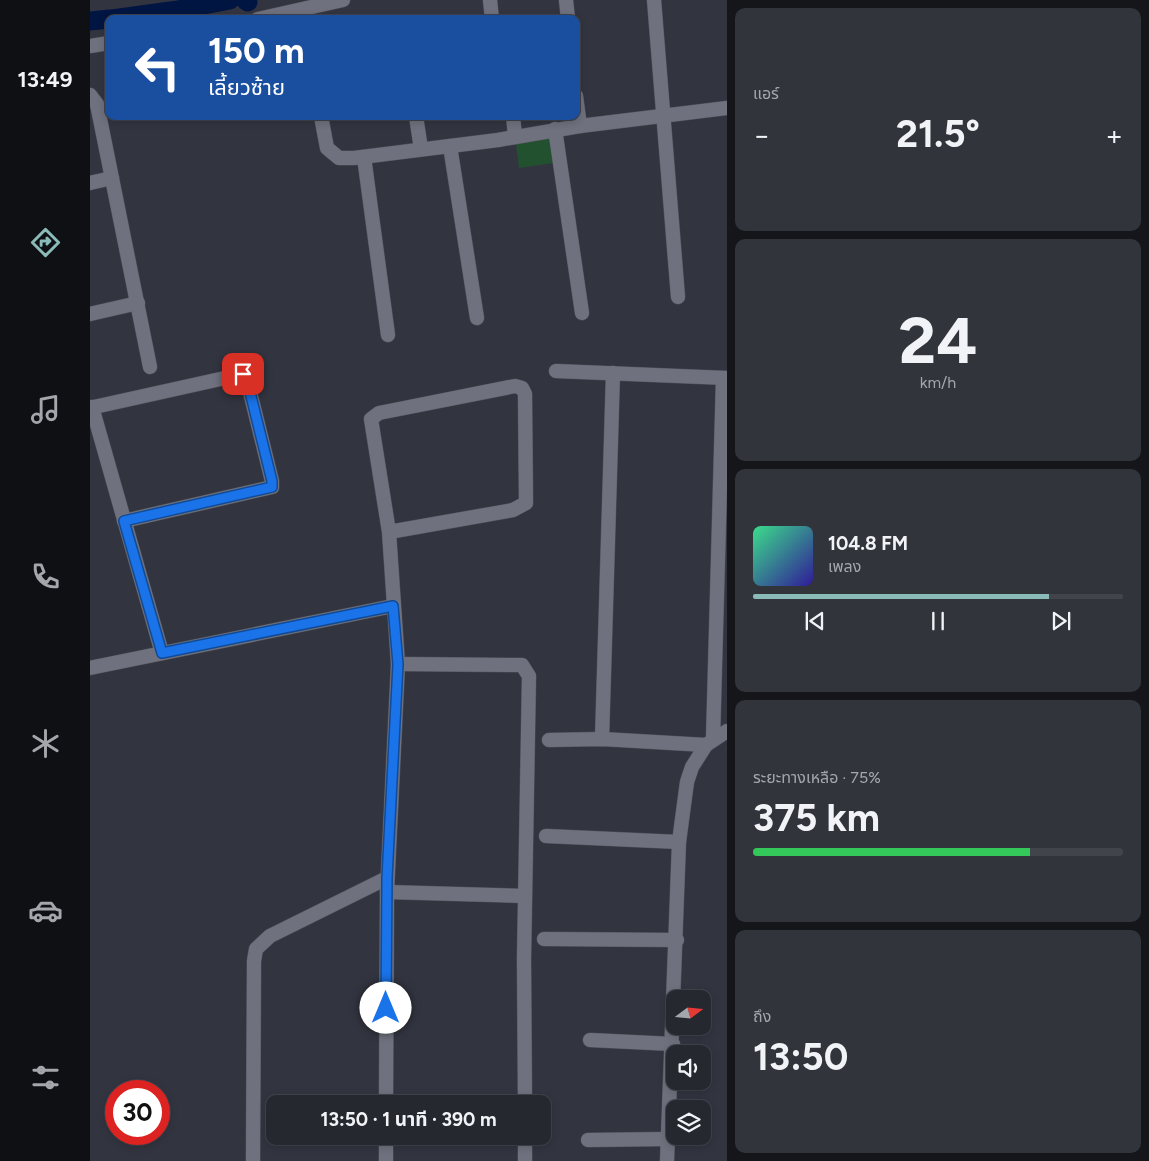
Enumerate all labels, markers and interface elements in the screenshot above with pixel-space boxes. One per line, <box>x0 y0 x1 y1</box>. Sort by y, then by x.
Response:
text: 150 m <box>208 30 305 72</box>
icon: left <box>125 35 190 100</box>
text: 13:49 <box>18 66 72 93</box>
text: เลี้ยวซ้าย <box>208 74 285 101</box>
text: แอร์ <box>753 84 779 103</box>
text: 21.5° <box>896 111 980 157</box>
text: − <box>753 118 770 152</box>
text: + <box>1106 118 1123 152</box>
icon: directions <box>28 225 63 260</box>
text: 24 <box>899 301 977 379</box>
pin <box>222 353 264 395</box>
icon: arrive <box>229 360 257 388</box>
text: km/h <box>920 373 956 392</box>
icon: music <box>28 392 63 427</box>
text: 104.8 FM <box>828 532 908 555</box>
text: เพลง <box>828 557 861 576</box>
icon: phone <box>28 559 63 594</box>
icon: previous <box>801 607 829 635</box>
icon: pause <box>924 607 952 635</box>
icon: next <box>1047 607 1075 635</box>
icon: climate <box>28 726 63 761</box>
text: ระยะทางเหลือ · 75% <box>753 768 881 787</box>
text: 375 km <box>753 795 880 841</box>
icon: car <box>28 893 63 928</box>
position arrow <box>359 981 411 1033</box>
north arrow <box>666 990 711 1035</box>
map controls <box>666 990 711 1145</box>
text: ถึง <box>753 1007 771 1026</box>
text: 13:50 <box>753 1034 848 1080</box>
button: sound <box>666 1045 711 1090</box>
icon: filters <box>28 1060 63 1095</box>
speed limit sign: 30 <box>105 1080 170 1145</box>
button: layers <box>666 1100 711 1145</box>
text: 13:50 · 1 นาที · 390 m <box>321 1108 496 1131</box>

